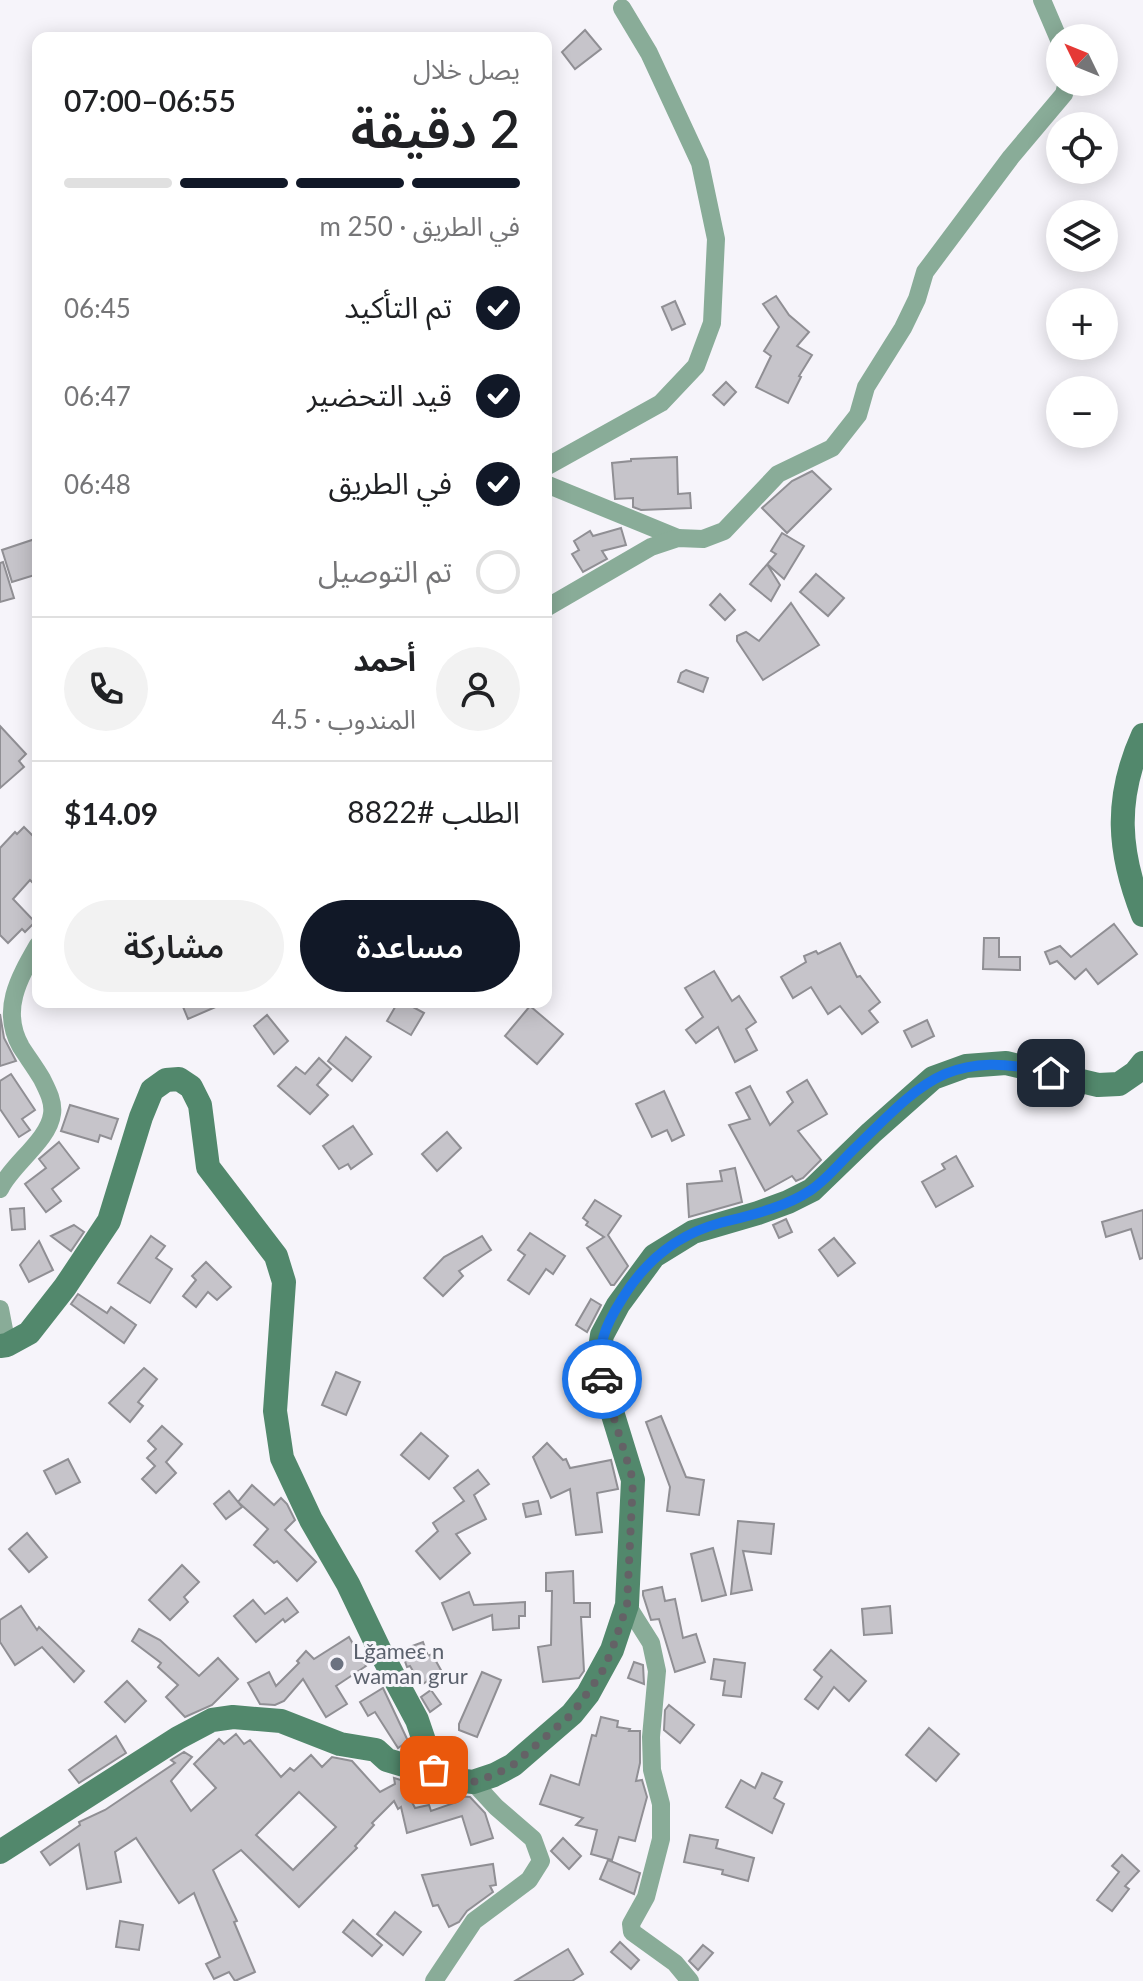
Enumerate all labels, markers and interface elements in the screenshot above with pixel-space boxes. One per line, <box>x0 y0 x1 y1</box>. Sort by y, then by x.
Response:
north arrow <box>1046 24 1118 96</box>
map controls <box>1046 24 1118 448</box>
text: يصل خلال <box>413 53 520 85</box>
text: 06:55–07:00 <box>64 82 236 118</box>
text: 2 دقيقة <box>351 97 520 159</box>
button: locate <box>1046 112 1118 184</box>
button: layers <box>1046 200 1118 272</box>
text: في الطريق · 250 m <box>320 210 520 242</box>
icon: check <box>476 286 520 330</box>
text: تم التأكيد <box>344 288 452 324</box>
button: + <box>1046 288 1118 360</box>
text: 06:45 <box>64 292 131 324</box>
icon: check <box>476 374 520 418</box>
text: قيد التحضير <box>307 376 452 412</box>
button: − <box>1046 376 1118 448</box>
text: 06:47 <box>64 380 131 412</box>
icon: check <box>476 462 520 506</box>
text: في الطريق <box>328 464 452 500</box>
text: 06:48 <box>64 468 131 500</box>
text: تم التوصيل <box>318 552 452 588</box>
text: أحمد <box>353 641 416 677</box>
button: phone <box>64 647 148 731</box>
button: person <box>436 647 520 731</box>
text: المندوب · 4.5 <box>271 703 416 735</box>
text: الطلب #8822 <box>347 793 520 829</box>
text: $14.09 <box>64 795 158 831</box>
button: مشاركة <box>64 900 284 992</box>
button: مساعدة <box>300 900 520 992</box>
pin <box>1017 1039 1085 1107</box>
icon: home <box>1029 1051 1073 1095</box>
courier <box>562 1339 642 1419</box>
icon: car <box>580 1357 624 1401</box>
place label: Lǧameε n waman grur <box>353 1637 468 1689</box>
marker: Lǧameε n waman grur <box>328 1655 346 1673</box>
pin <box>400 1736 468 1804</box>
icon: bag <box>412 1748 456 1792</box>

